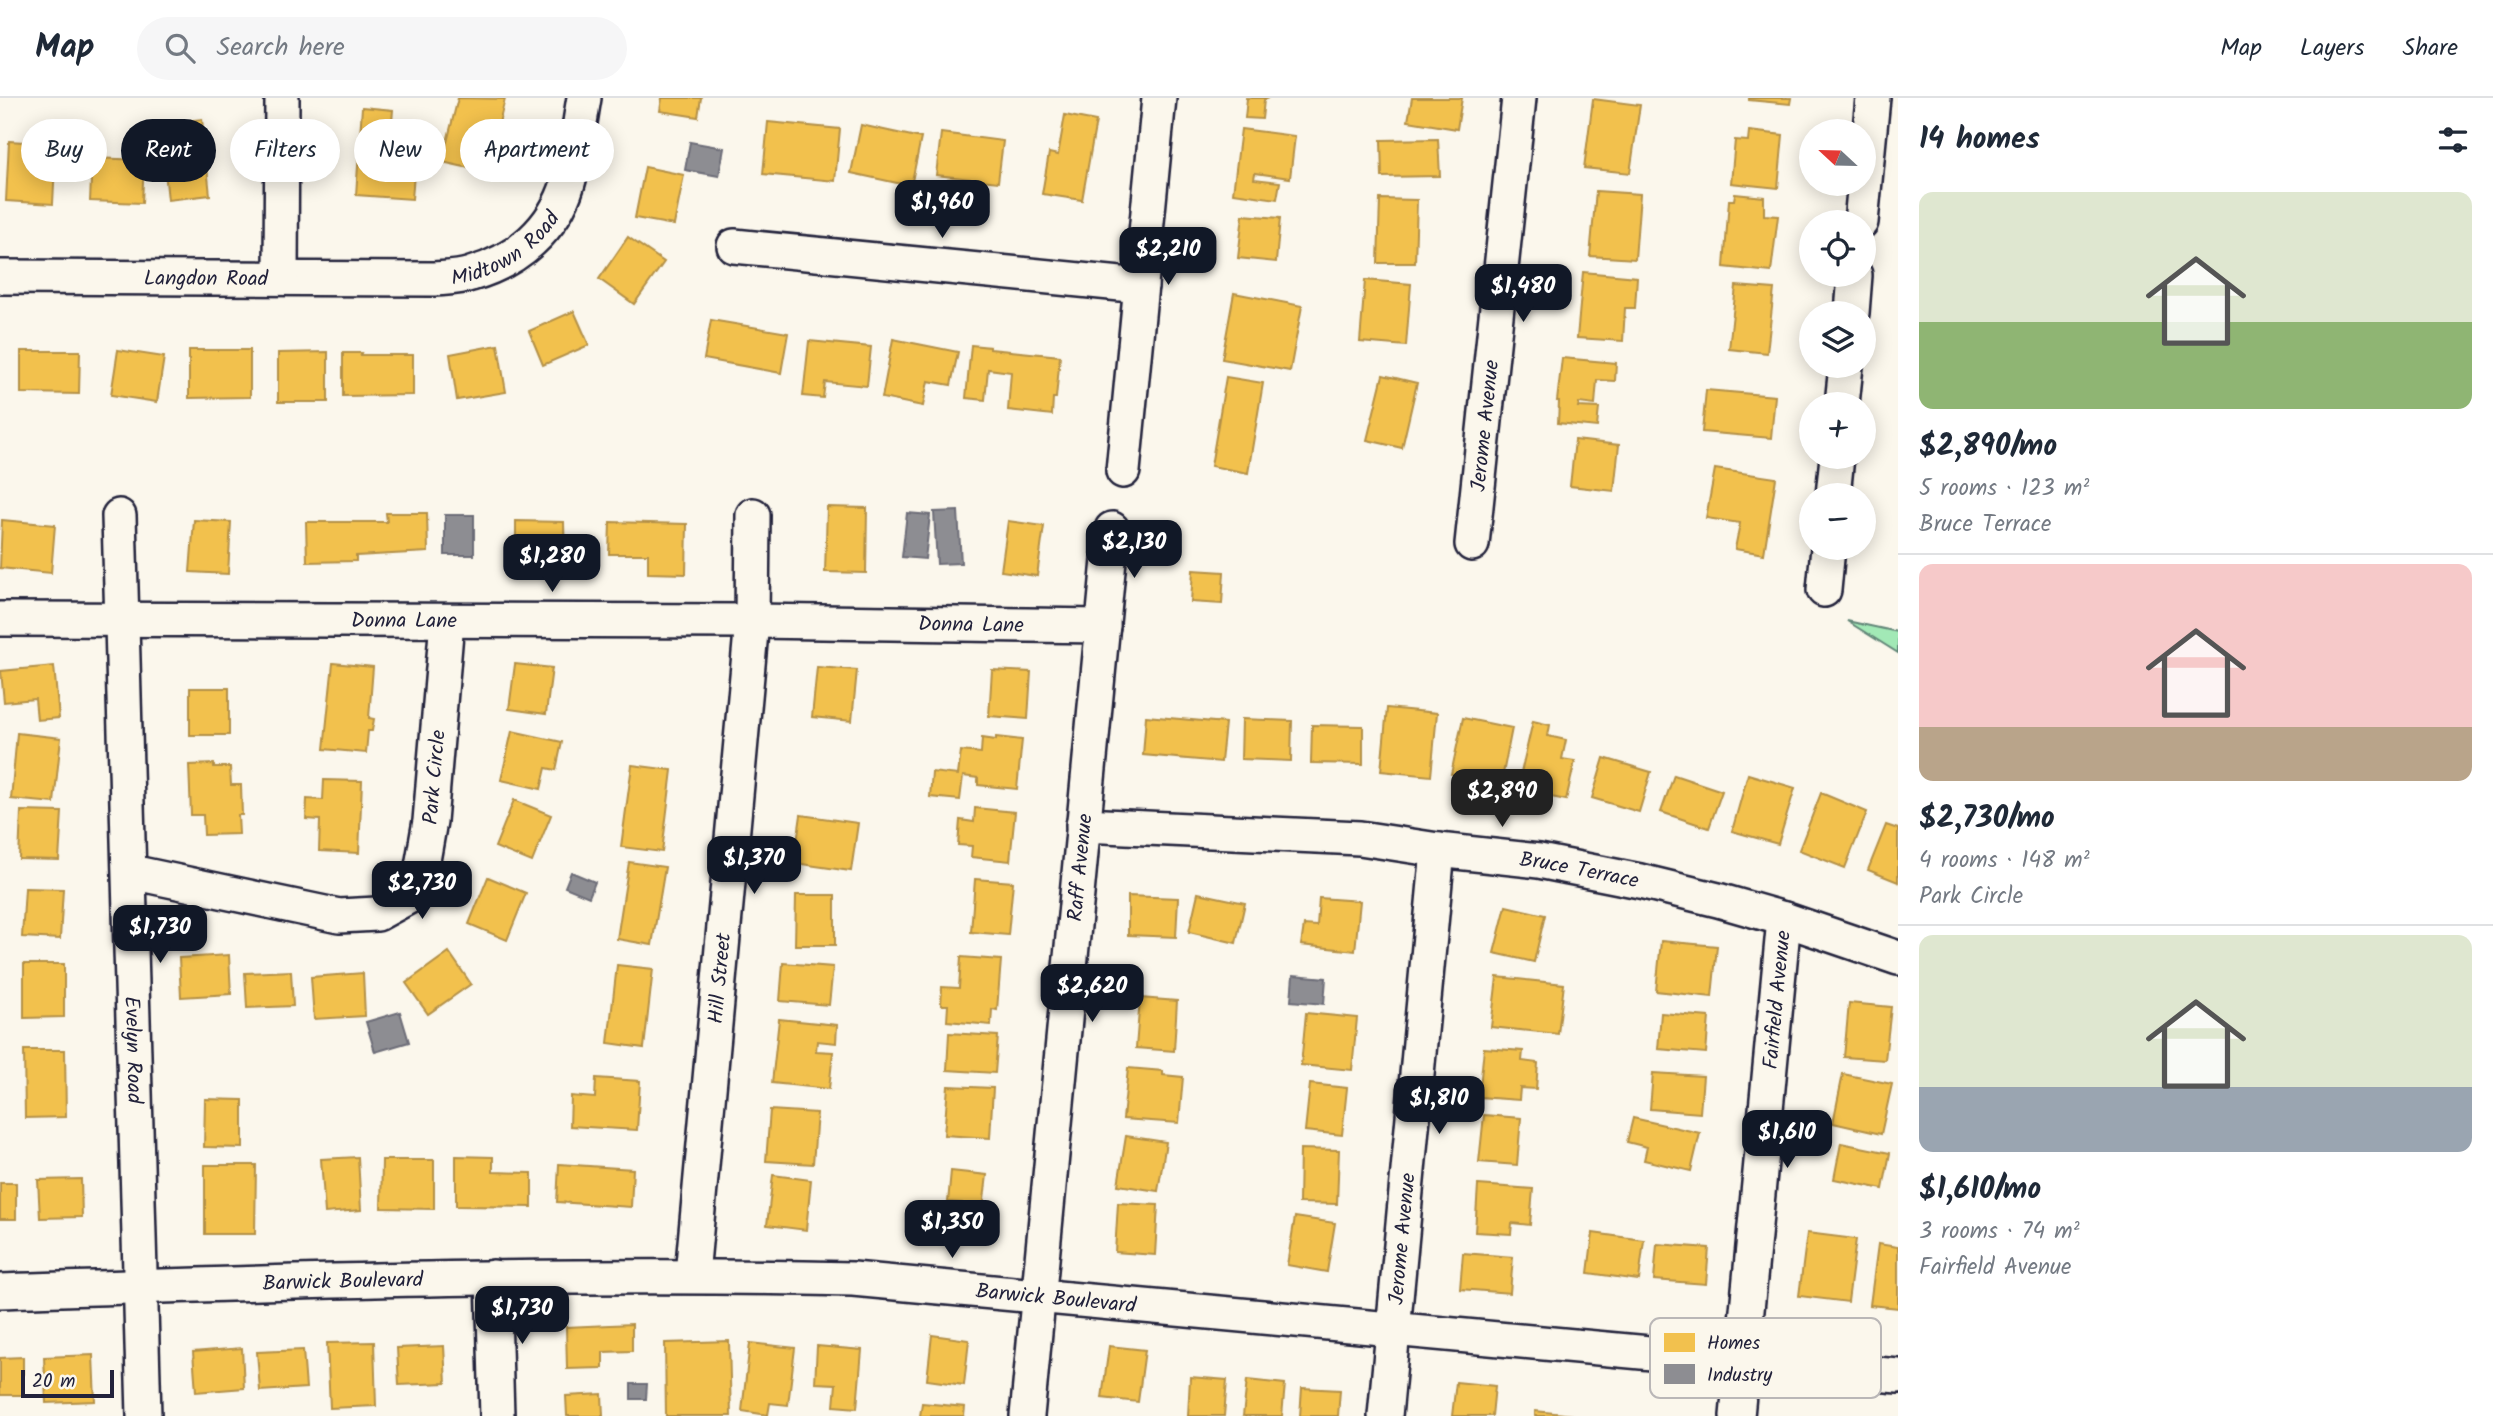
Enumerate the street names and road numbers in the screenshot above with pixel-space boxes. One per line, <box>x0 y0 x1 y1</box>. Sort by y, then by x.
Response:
street label: Midtown Road <box>449 205 570 296</box>
street label: Langdon Road <box>144 263 269 296</box>
street label: Jerome Avenue <box>1463 358 1509 493</box>
street label: Donna Lane <box>351 605 457 638</box>
street label: Donna Lane <box>918 608 1025 643</box>
street label: Park Circle <box>415 728 456 826</box>
street label: Raff Avenue <box>1059 812 1103 923</box>
street label: Bruce Terrace <box>1518 844 1642 899</box>
street label: Fairfield Avenue <box>1755 929 1801 1071</box>
street label: Hill Street <box>700 931 741 1025</box>
street label: Evelyn Road <box>114 996 150 1104</box>
street label: Jerome Avenue <box>1380 1171 1426 1306</box>
street label: Barwick Boulevard <box>262 1264 424 1301</box>
street label: Barwick Boulevard <box>974 1275 1138 1323</box>

